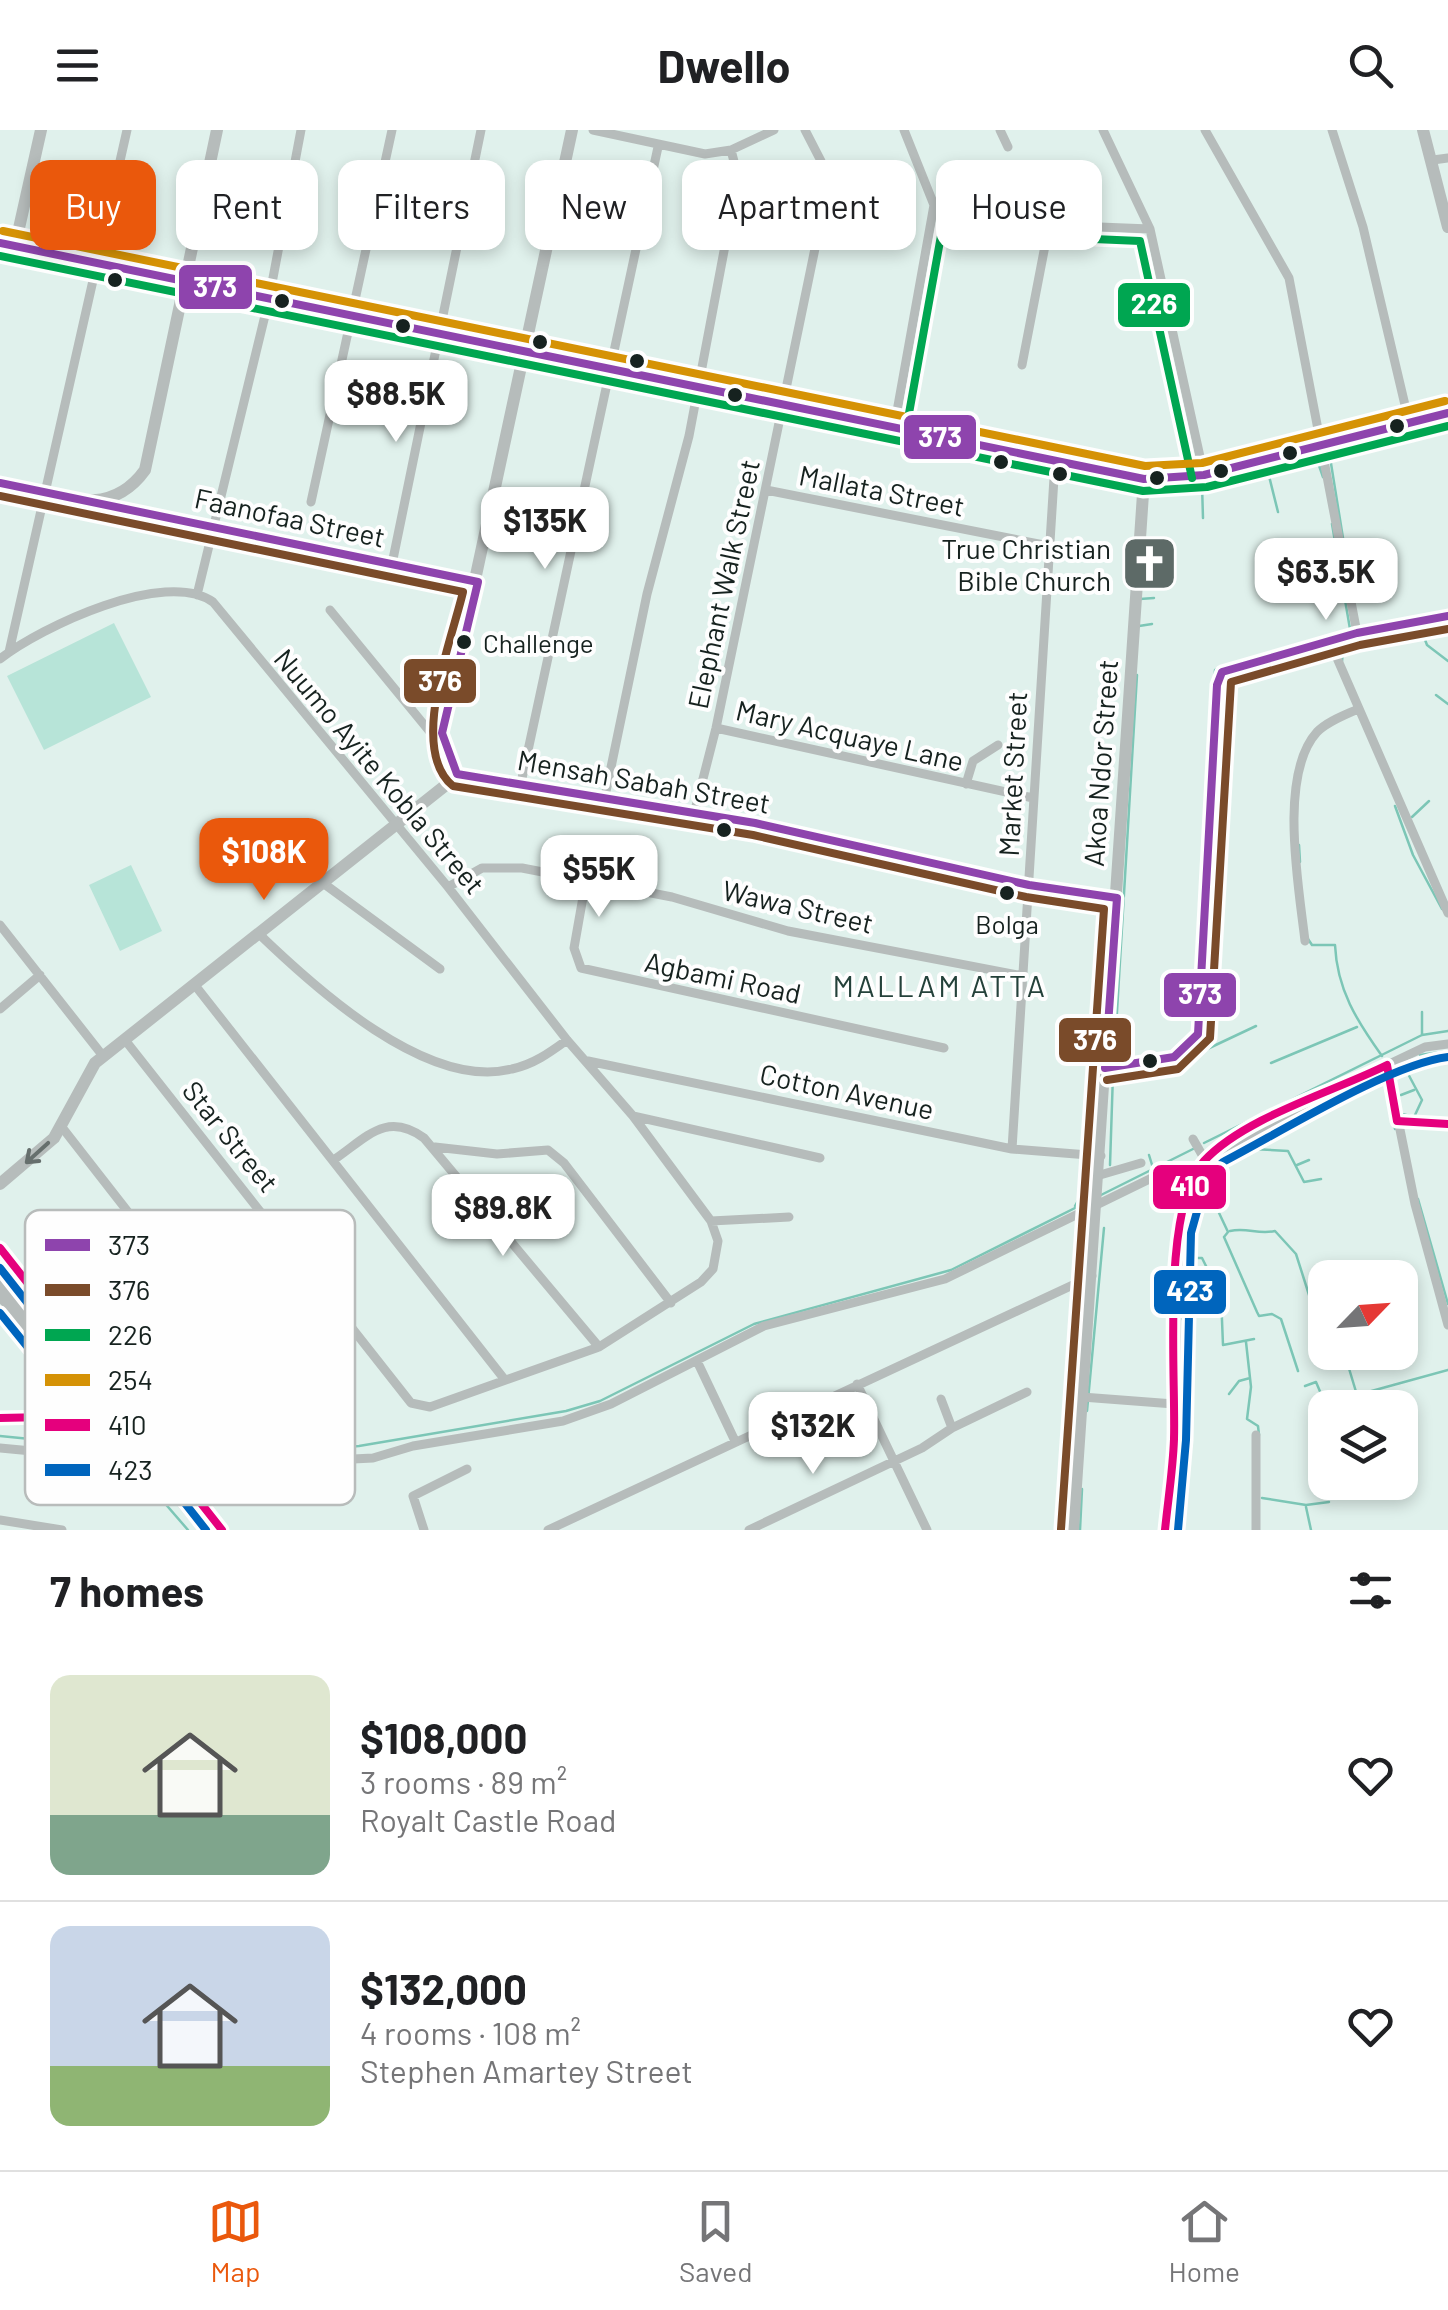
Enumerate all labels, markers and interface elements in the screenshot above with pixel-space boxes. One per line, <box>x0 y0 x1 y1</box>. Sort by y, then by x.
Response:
icon: menu <box>50 38 105 93</box>
text: Dwello <box>657 38 791 92</box>
icon: search <box>1343 38 1398 93</box>
chip: Buy <box>30 160 156 250</box>
chip: Rent <box>176 160 318 250</box>
chip: Filters <box>338 160 505 250</box>
chip: New <box>525 160 662 250</box>
chip: Apartment <box>682 160 916 250</box>
chip: House <box>936 160 1102 250</box>
line badge: 373 <box>177 263 254 311</box>
text: 373 <box>193 269 237 303</box>
unlabelled marker <box>105 270 125 290</box>
line badge: 226 <box>1116 281 1192 329</box>
text: 226 <box>1131 286 1177 320</box>
unlabelled marker <box>272 291 292 311</box>
unlabelled marker <box>393 316 413 336</box>
unlabelled marker <box>530 332 550 352</box>
unlabelled marker <box>627 351 647 371</box>
pin: $88.5K <box>315 360 477 445</box>
text: $88.5K <box>347 373 445 411</box>
unlabelled marker <box>725 385 745 405</box>
line badge: 373 <box>902 413 978 461</box>
unlabelled marker <box>1387 416 1407 436</box>
text: 373 <box>918 419 962 453</box>
unlabelled marker <box>1280 443 1300 463</box>
unlabelled marker <box>991 452 1011 472</box>
street label: Elephant Walk Street <box>680 456 766 712</box>
street label: Mallata Street <box>796 457 968 523</box>
unlabelled marker <box>1211 461 1231 481</box>
unlabelled marker <box>1050 464 1070 484</box>
unlabelled marker <box>1147 468 1167 488</box>
street label: Faanofaa Street <box>192 480 388 554</box>
pin: $135K <box>475 487 615 572</box>
text: $135K <box>503 500 587 538</box>
place label: True Christian Bible Church <box>941 531 1111 597</box>
church icon: True Christian Bible Church <box>1120 534 1180 594</box>
pin: $63.5K <box>1245 538 1407 623</box>
text: $63.5K <box>1277 551 1375 589</box>
place label: Challenge <box>483 627 594 658</box>
marker: Challenge <box>454 632 474 652</box>
street label: Nuumo Ayite Kobla Street <box>268 642 492 900</box>
line badge: 376 <box>402 657 478 705</box>
street label: Akoa Ndor Street <box>1076 658 1124 868</box>
text: 376 <box>418 663 462 697</box>
street label: Market Street <box>991 691 1033 857</box>
street label: Mary Acquaye Lane <box>733 692 967 778</box>
street label: Mensah Sabah Street <box>515 742 773 820</box>
pin: $108K <box>194 818 334 903</box>
unlabelled marker <box>714 820 734 840</box>
text: $108K <box>221 831 307 869</box>
pin: $55K <box>540 835 658 920</box>
text: $55K <box>563 848 635 886</box>
street label: Wawa Street <box>719 872 877 940</box>
marker: Bolga <box>997 883 1017 903</box>
place label: Bolga <box>975 908 1039 939</box>
street label: Agbami Road <box>642 944 804 1010</box>
district label: MALLAM ATTA <box>832 967 1048 1003</box>
line badge: 373 <box>1162 971 1238 1019</box>
text: 373 <box>1178 976 1222 1010</box>
line badge: 376 <box>1057 1016 1133 1064</box>
text: 376 <box>1073 1022 1117 1056</box>
unlabelled marker <box>1140 1051 1160 1071</box>
street label: Cotton Avenue <box>757 1056 937 1126</box>
street label: Star Street <box>176 1074 286 1198</box>
one-way arrow <box>25 1141 50 1164</box>
line badge: 410 <box>1151 1163 1228 1211</box>
text: 410 <box>1170 1168 1210 1202</box>
pin: $89.8K <box>422 1174 584 1259</box>
text: $89.8K <box>454 1187 552 1225</box>
legend <box>25 1210 355 1505</box>
text: 373 <box>108 1227 150 1261</box>
north arrow <box>1308 1260 1418 1370</box>
map controls <box>1308 1260 1418 1500</box>
line badge: 423 <box>1152 1268 1228 1316</box>
text: 376 <box>108 1272 150 1306</box>
text: 423 <box>1166 1273 1214 1307</box>
text: 226 <box>108 1317 152 1351</box>
text: 254 <box>108 1362 153 1396</box>
button: layers <box>1308 1390 1418 1500</box>
pin: $132K <box>743 1392 883 1477</box>
text: $132K <box>771 1405 855 1443</box>
text: 410 <box>108 1407 146 1441</box>
text: 423 <box>108 1452 153 1486</box>
icon: filters <box>1343 1563 1398 1618</box>
text: 7 homes <box>50 1565 204 1615</box>
text: $108,000 <box>360 1712 527 1762</box>
icon: home <box>130 1715 250 1835</box>
icon: heart <box>1343 1748 1398 1803</box>
text: 3 rooms · 89 m² <box>360 1762 567 1800</box>
text: Royalt Castle Road <box>360 1800 617 1838</box>
text: $132,000 <box>360 1963 527 2013</box>
icon: home <box>130 1966 250 2086</box>
icon: heart <box>1343 1999 1398 2054</box>
text: 4 rooms · 108 m² <box>360 2013 581 2051</box>
text: Stephen Amartey Street <box>360 2051 693 2089</box>
tab: Map <box>208 2194 263 2288</box>
tab: Saved <box>679 2194 753 2288</box>
tab: Home <box>1169 2194 1240 2288</box>

